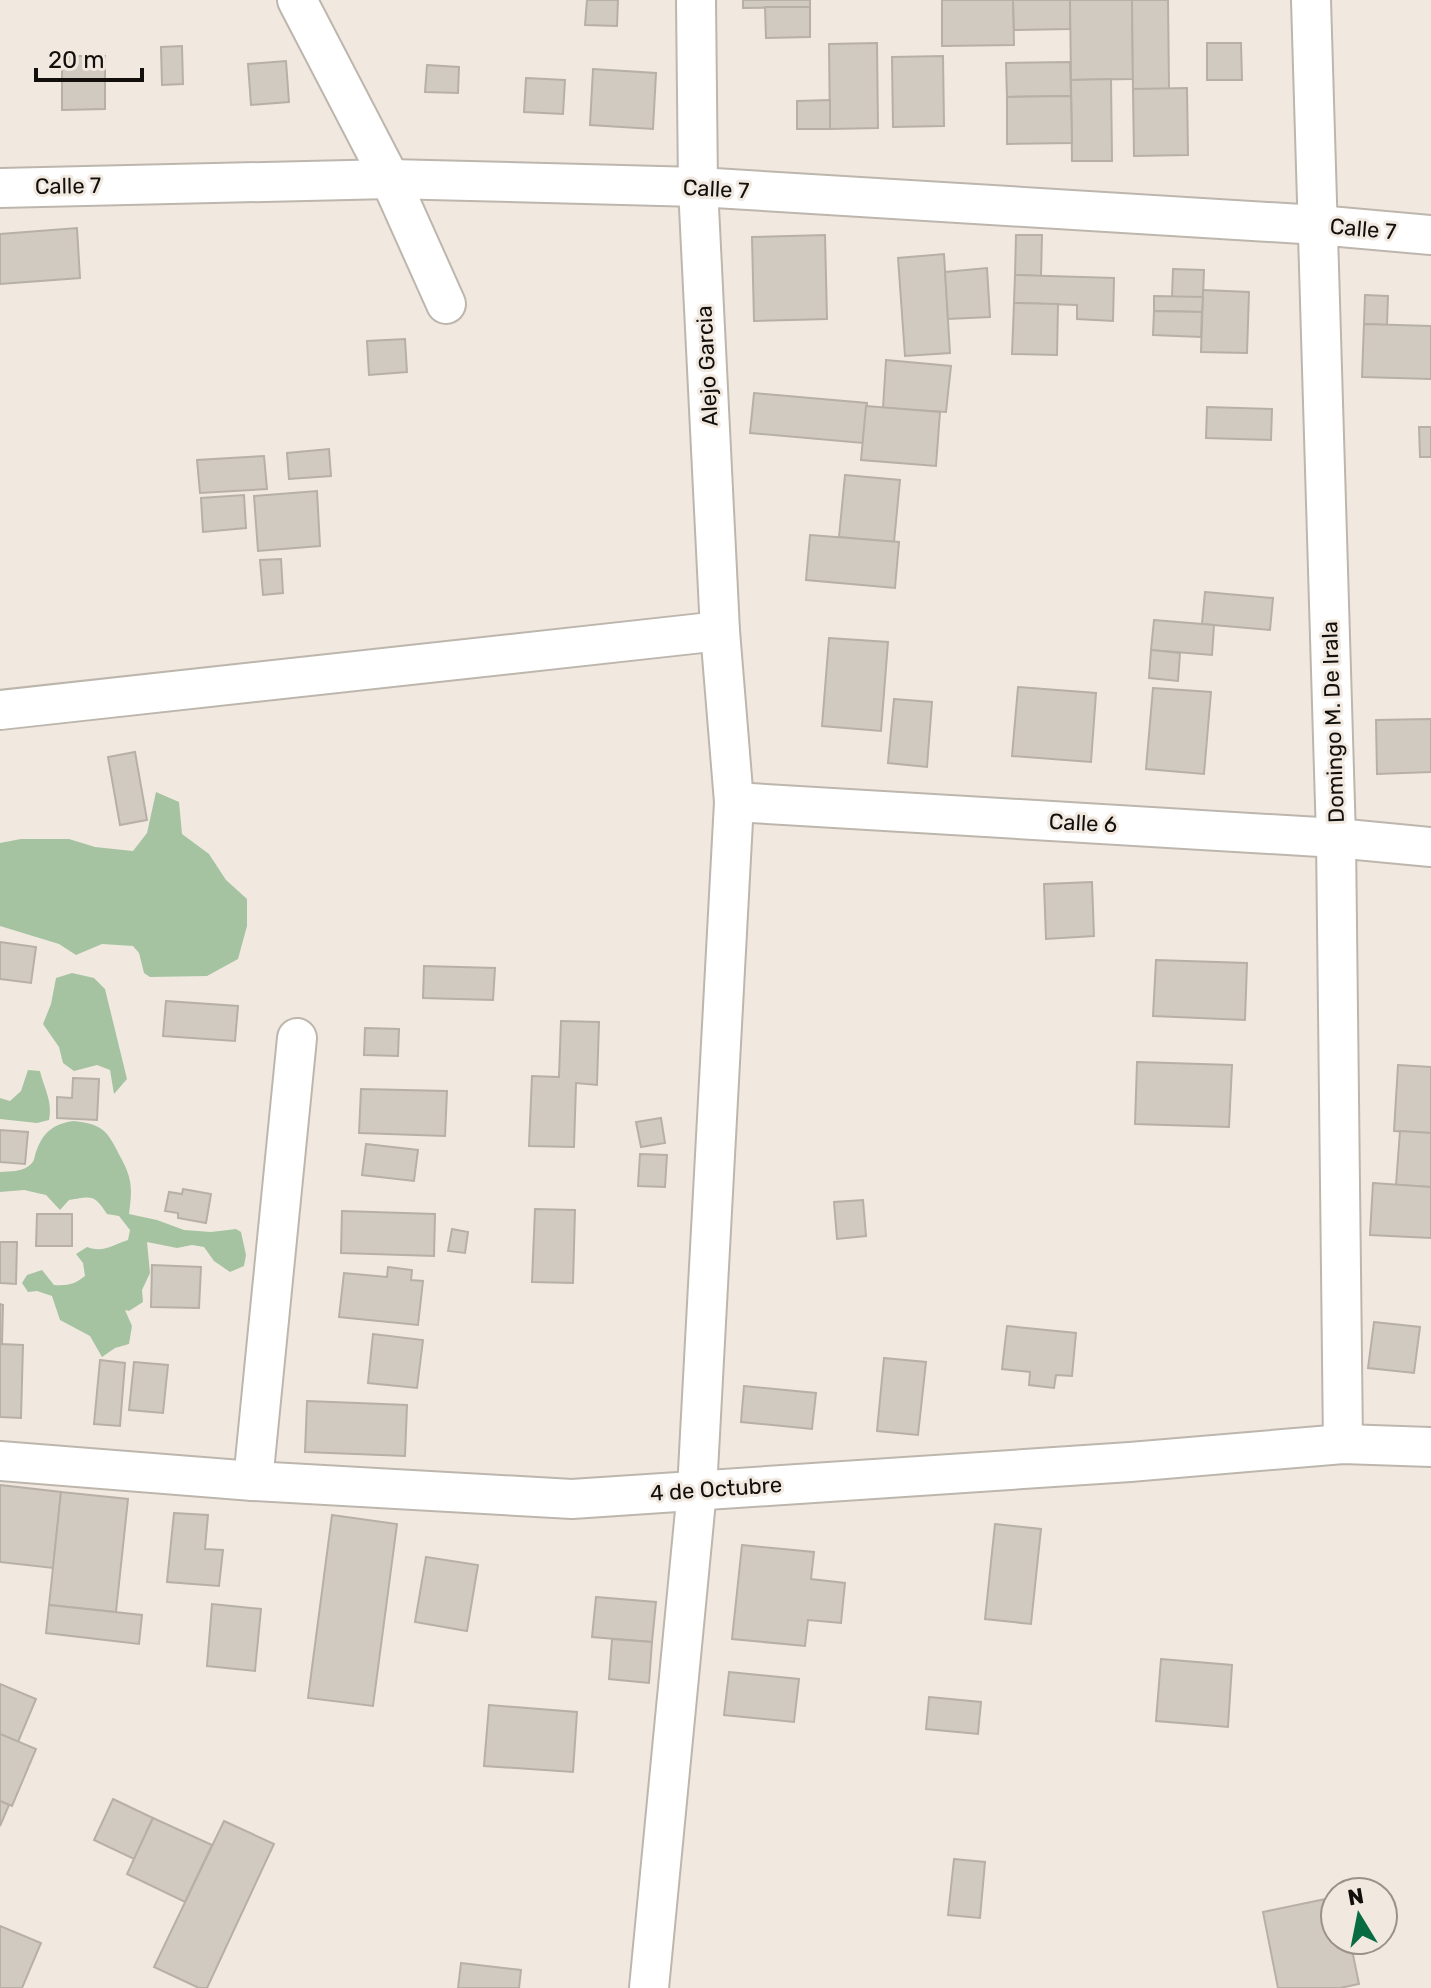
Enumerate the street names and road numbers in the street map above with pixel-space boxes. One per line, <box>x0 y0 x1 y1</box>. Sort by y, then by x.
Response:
street label: Calle 7 <box>35 172 101 200</box>
street label: Calle 7 <box>682 174 750 204</box>
street label: Calle 7 <box>1329 213 1397 245</box>
street label: Alejo Garcia <box>690 305 724 427</box>
street label: Domingo M. De Irala <box>1316 621 1350 823</box>
street label: Calle 6 <box>1048 808 1118 838</box>
street label: 4 de Octubre <box>649 1471 783 1507</box>

